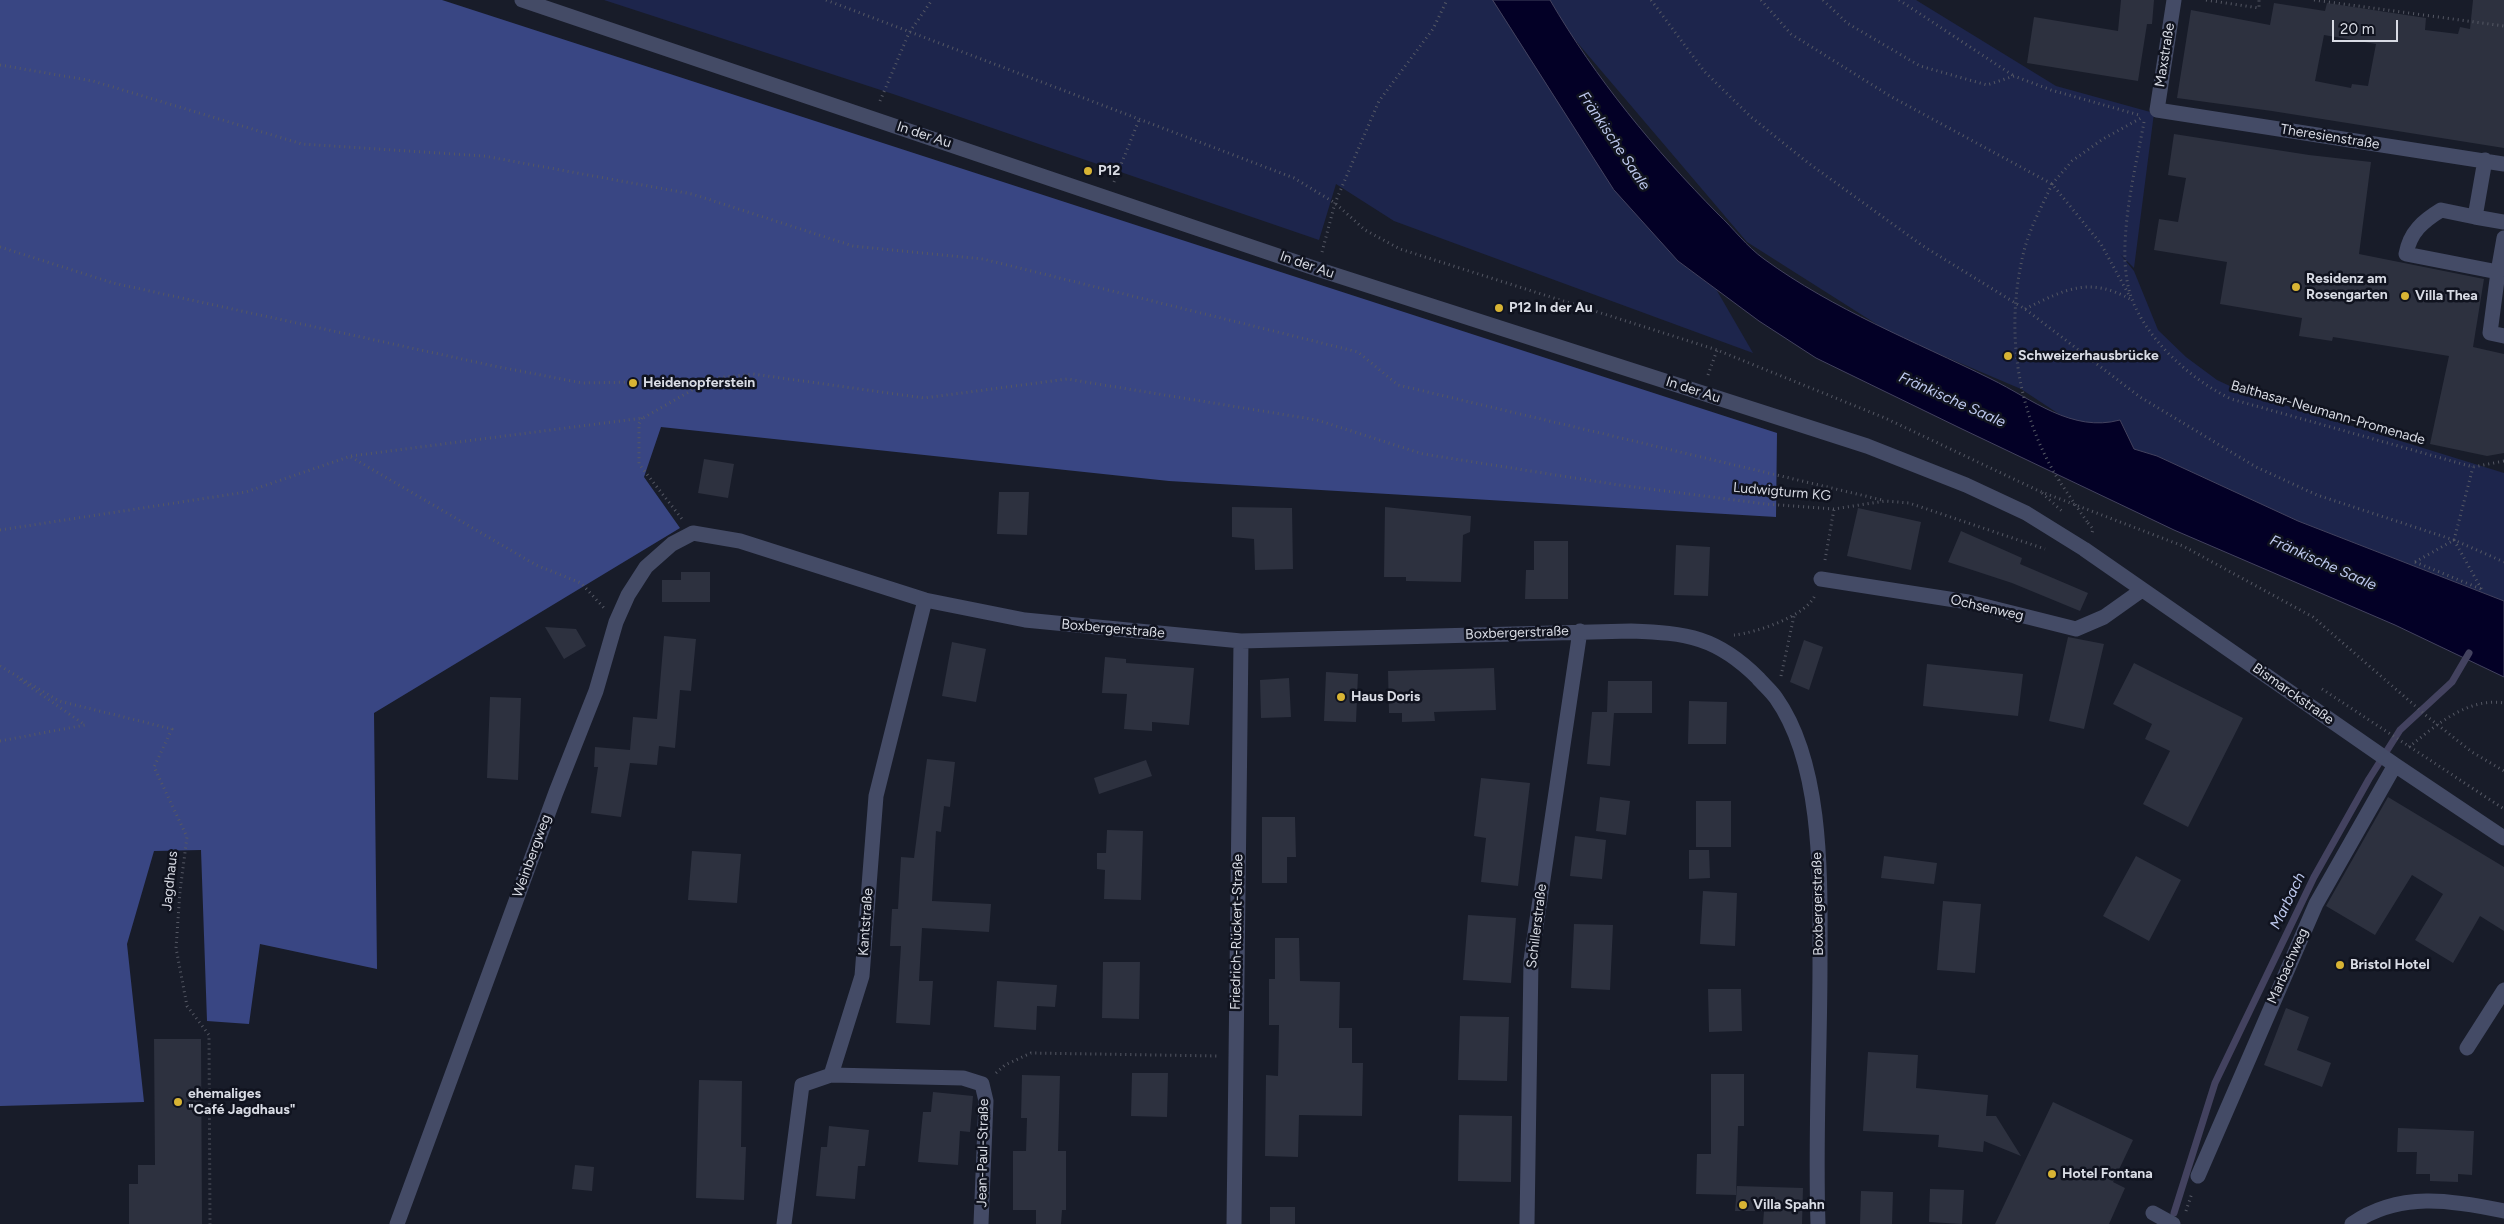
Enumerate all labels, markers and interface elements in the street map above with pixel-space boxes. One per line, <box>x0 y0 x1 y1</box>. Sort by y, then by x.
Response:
scale bar <box>2334 10 2400 42</box>
text: 20 m <box>2340 20 2374 38</box>
street label: Maxstraße <box>2152 22 2178 88</box>
water label: Fränkische Saale <box>1574 88 1654 194</box>
street label: In der Au <box>895 118 953 152</box>
street label: Theresienstraße <box>2279 121 2381 153</box>
place label: P12 <box>1098 163 1120 179</box>
marker: P12 <box>1082 165 1094 177</box>
street label: In der Au <box>1278 248 1336 282</box>
place label: Residenz am Rosengarten <box>2306 271 2388 304</box>
marker: Residenz am Rosengarten <box>2290 281 2302 293</box>
place label: Villa Thea <box>2415 288 2478 304</box>
marker: Villa Thea <box>2399 290 2411 302</box>
place label: P12 In der Au <box>1509 300 1593 316</box>
marker: P12 In der Au <box>1493 302 1505 314</box>
place label: Schweizerhausbrücke <box>2018 348 2159 364</box>
marker: Schweizerhausbrücke <box>2002 350 2014 362</box>
water label: Fränkische Saale <box>1896 368 2008 432</box>
street label: In der Au <box>1664 373 1722 407</box>
place label: Heidenopferstein <box>643 375 755 391</box>
marker: Heidenopferstein <box>627 377 639 389</box>
street label: Balthasar-Neumann-Promenade <box>2229 377 2427 449</box>
street label: Ludwigturm KG <box>1732 479 1832 505</box>
water label: Fränkische Saale <box>2267 531 2379 595</box>
street label: Ochsenweg <box>1949 591 2025 625</box>
street label: Boxbergerstraße <box>1061 616 1165 642</box>
street label: Boxbergerstraße <box>1465 623 1569 643</box>
street label: Bismarckstraße <box>2249 660 2337 728</box>
place label: Haus Doris <box>1351 689 1420 705</box>
marker: Haus Doris <box>1335 691 1347 703</box>
street label: Weinbergweg <box>509 812 555 900</box>
street label: Jagdhaus <box>159 850 181 912</box>
street label: Boxbergerstraße <box>1809 852 1827 956</box>
street label: Friedrich-Rückert-Straße <box>1227 854 1247 1010</box>
water label: Marbach <box>2267 870 2309 932</box>
street label: Schillerstraße <box>1523 883 1551 969</box>
street label: Kantstraße <box>855 888 877 956</box>
street label: Marbachweg <box>2264 926 2312 1006</box>
place label: Bristol Hotel <box>2350 957 2430 973</box>
marker: Bristol Hotel <box>2334 959 2346 971</box>
place label: ehemaliges "Café Jagdhaus" <box>188 1086 295 1118</box>
marker: ehemaliges "Café Jagdhaus" <box>172 1096 184 1108</box>
street label: Jean-Paul-Straße <box>974 1098 992 1208</box>
place label: Hotel Fontana <box>2062 1166 2153 1182</box>
marker: Hotel Fontana <box>2046 1168 2058 1180</box>
place label: Villa Spahn <box>1753 1197 1825 1213</box>
marker: Villa Spahn <box>1737 1199 1749 1211</box>

